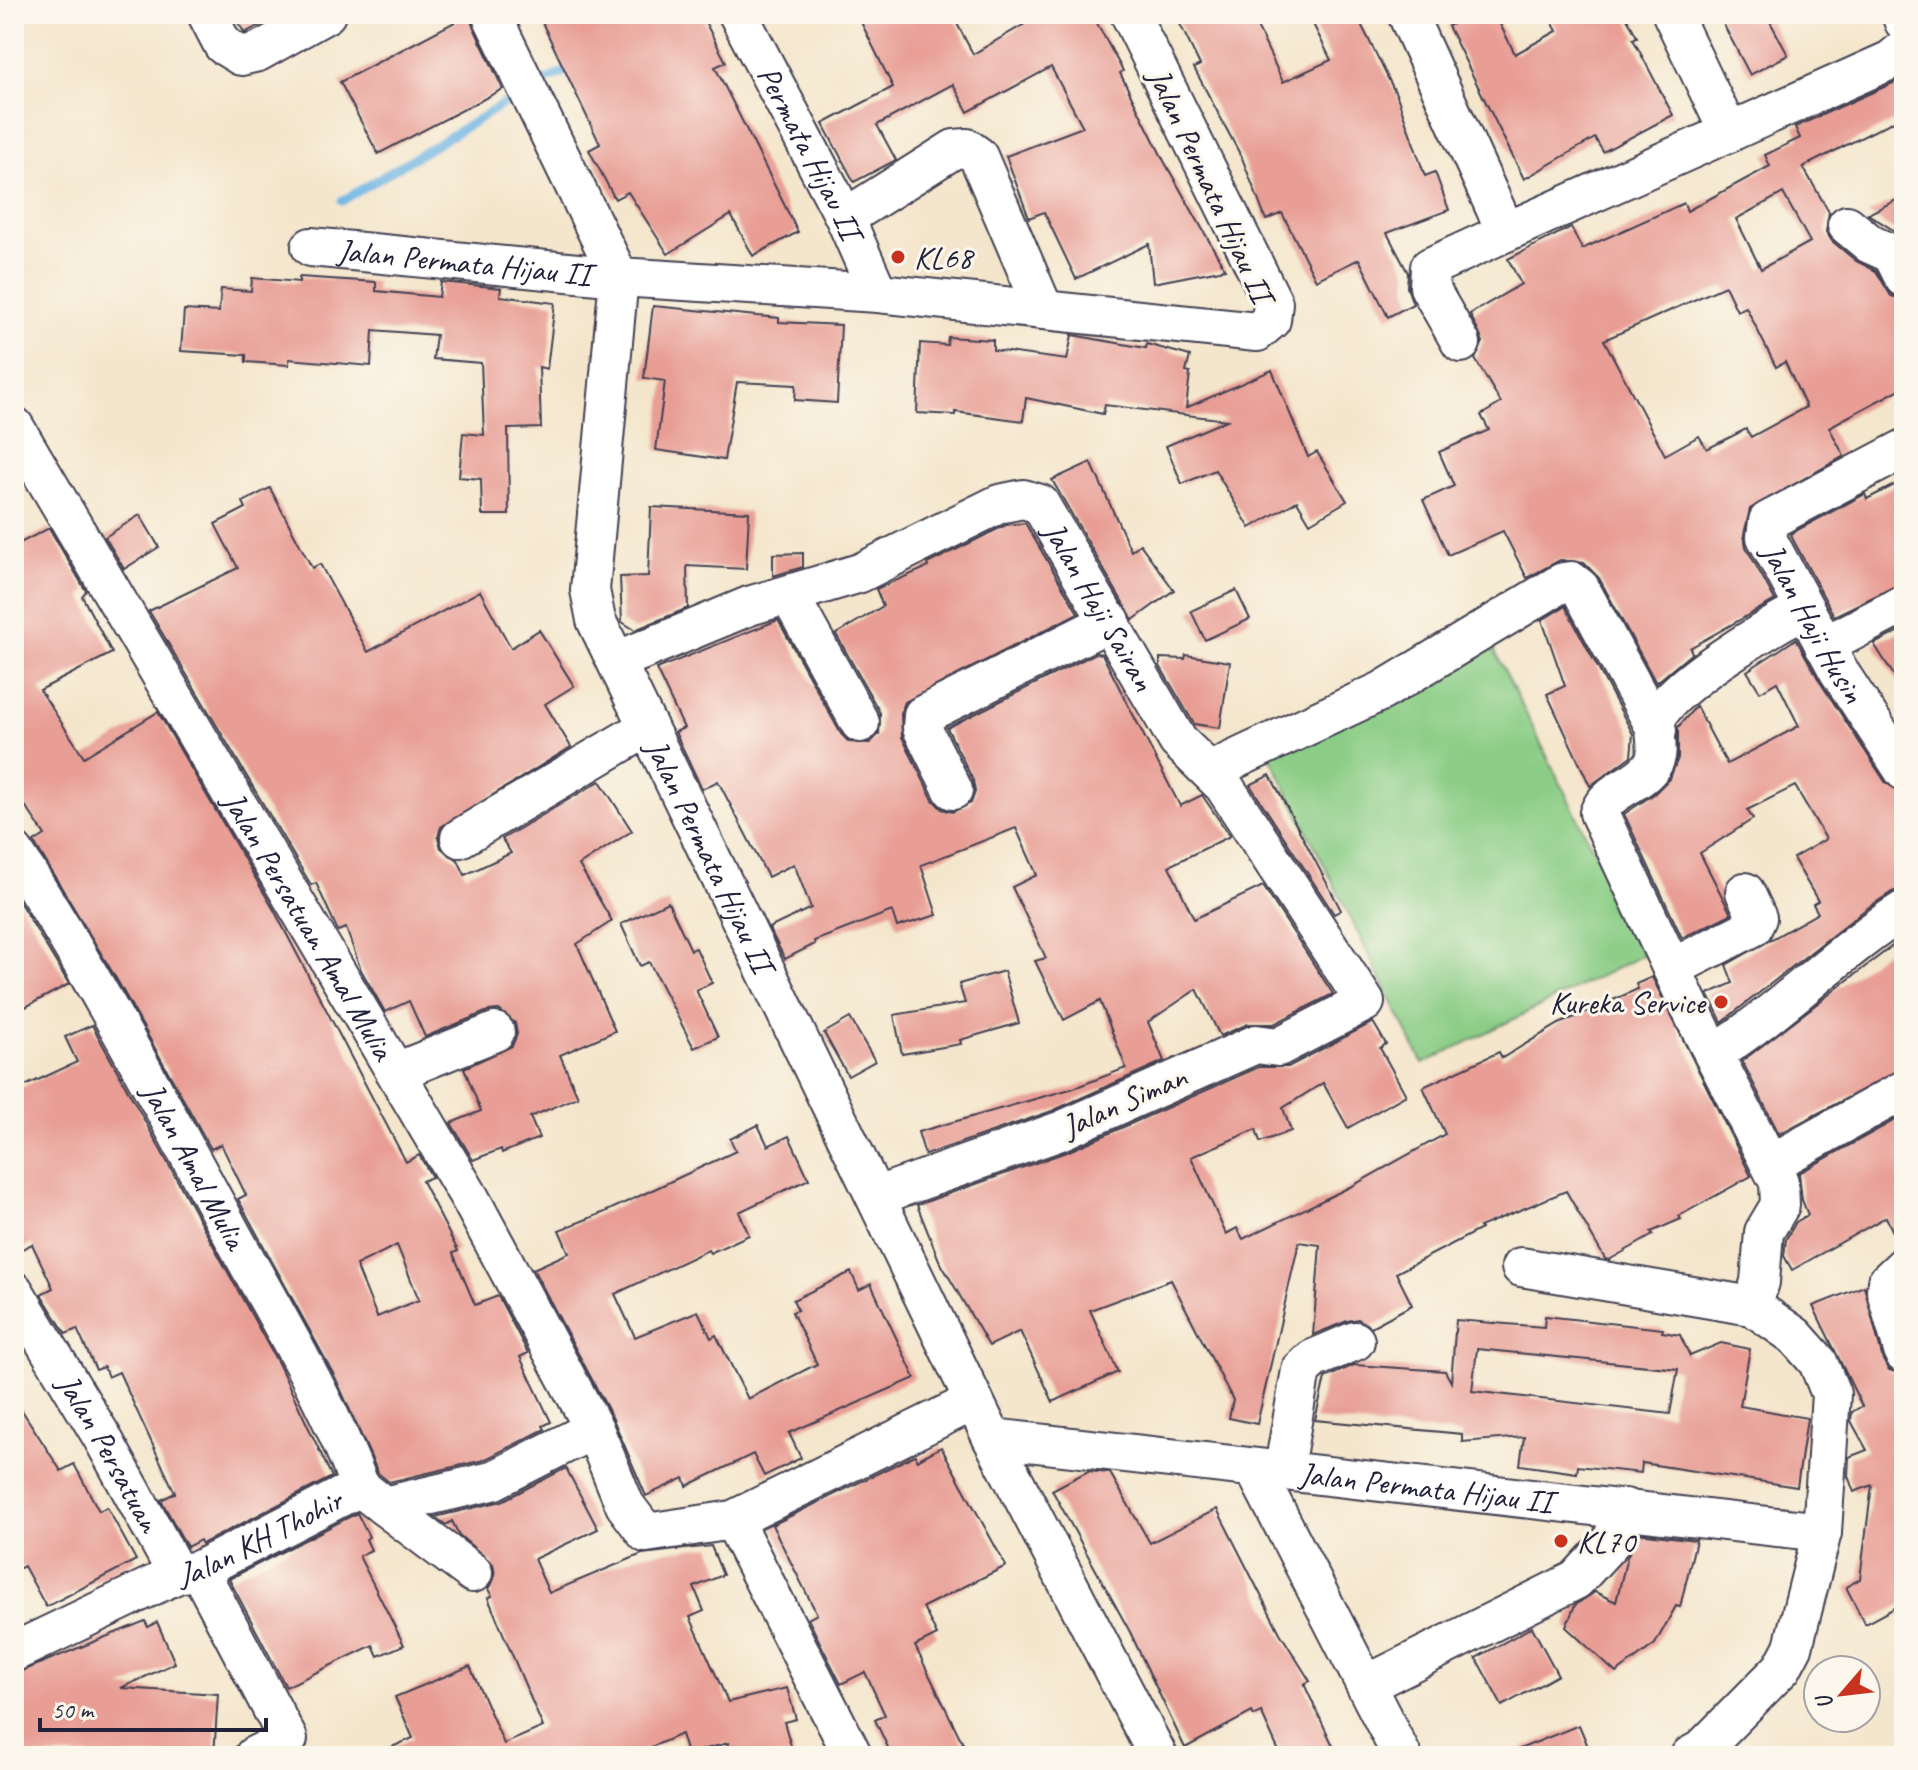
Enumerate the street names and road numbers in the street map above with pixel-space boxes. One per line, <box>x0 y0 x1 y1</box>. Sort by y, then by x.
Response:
street label: Permata Hijau II <box>748 59 874 251</box>
street label: Jalan Permata Hijau II <box>1138 60 1285 314</box>
street label: Jalan Permata Hijau II <box>334 230 599 296</box>
street label: Jalan Haji Sairan <box>1033 513 1164 699</box>
street label: Jalan Haji Husin <box>1751 534 1874 711</box>
street label: Jalan Permata Hijau II <box>635 731 786 984</box>
street label: Jalan Persatuan Amal Mulia <box>212 783 405 1069</box>
street label: Jalan Siman <box>1054 1055 1194 1148</box>
street label: Jalan Amal Mulia <box>131 1074 257 1259</box>
street label: Jalan Persatuan <box>47 1365 171 1541</box>
street label: Jalan Permata Hijau II <box>1296 1453 1561 1523</box>
street label: Jalan KH Thohir <box>174 1479 351 1595</box>

